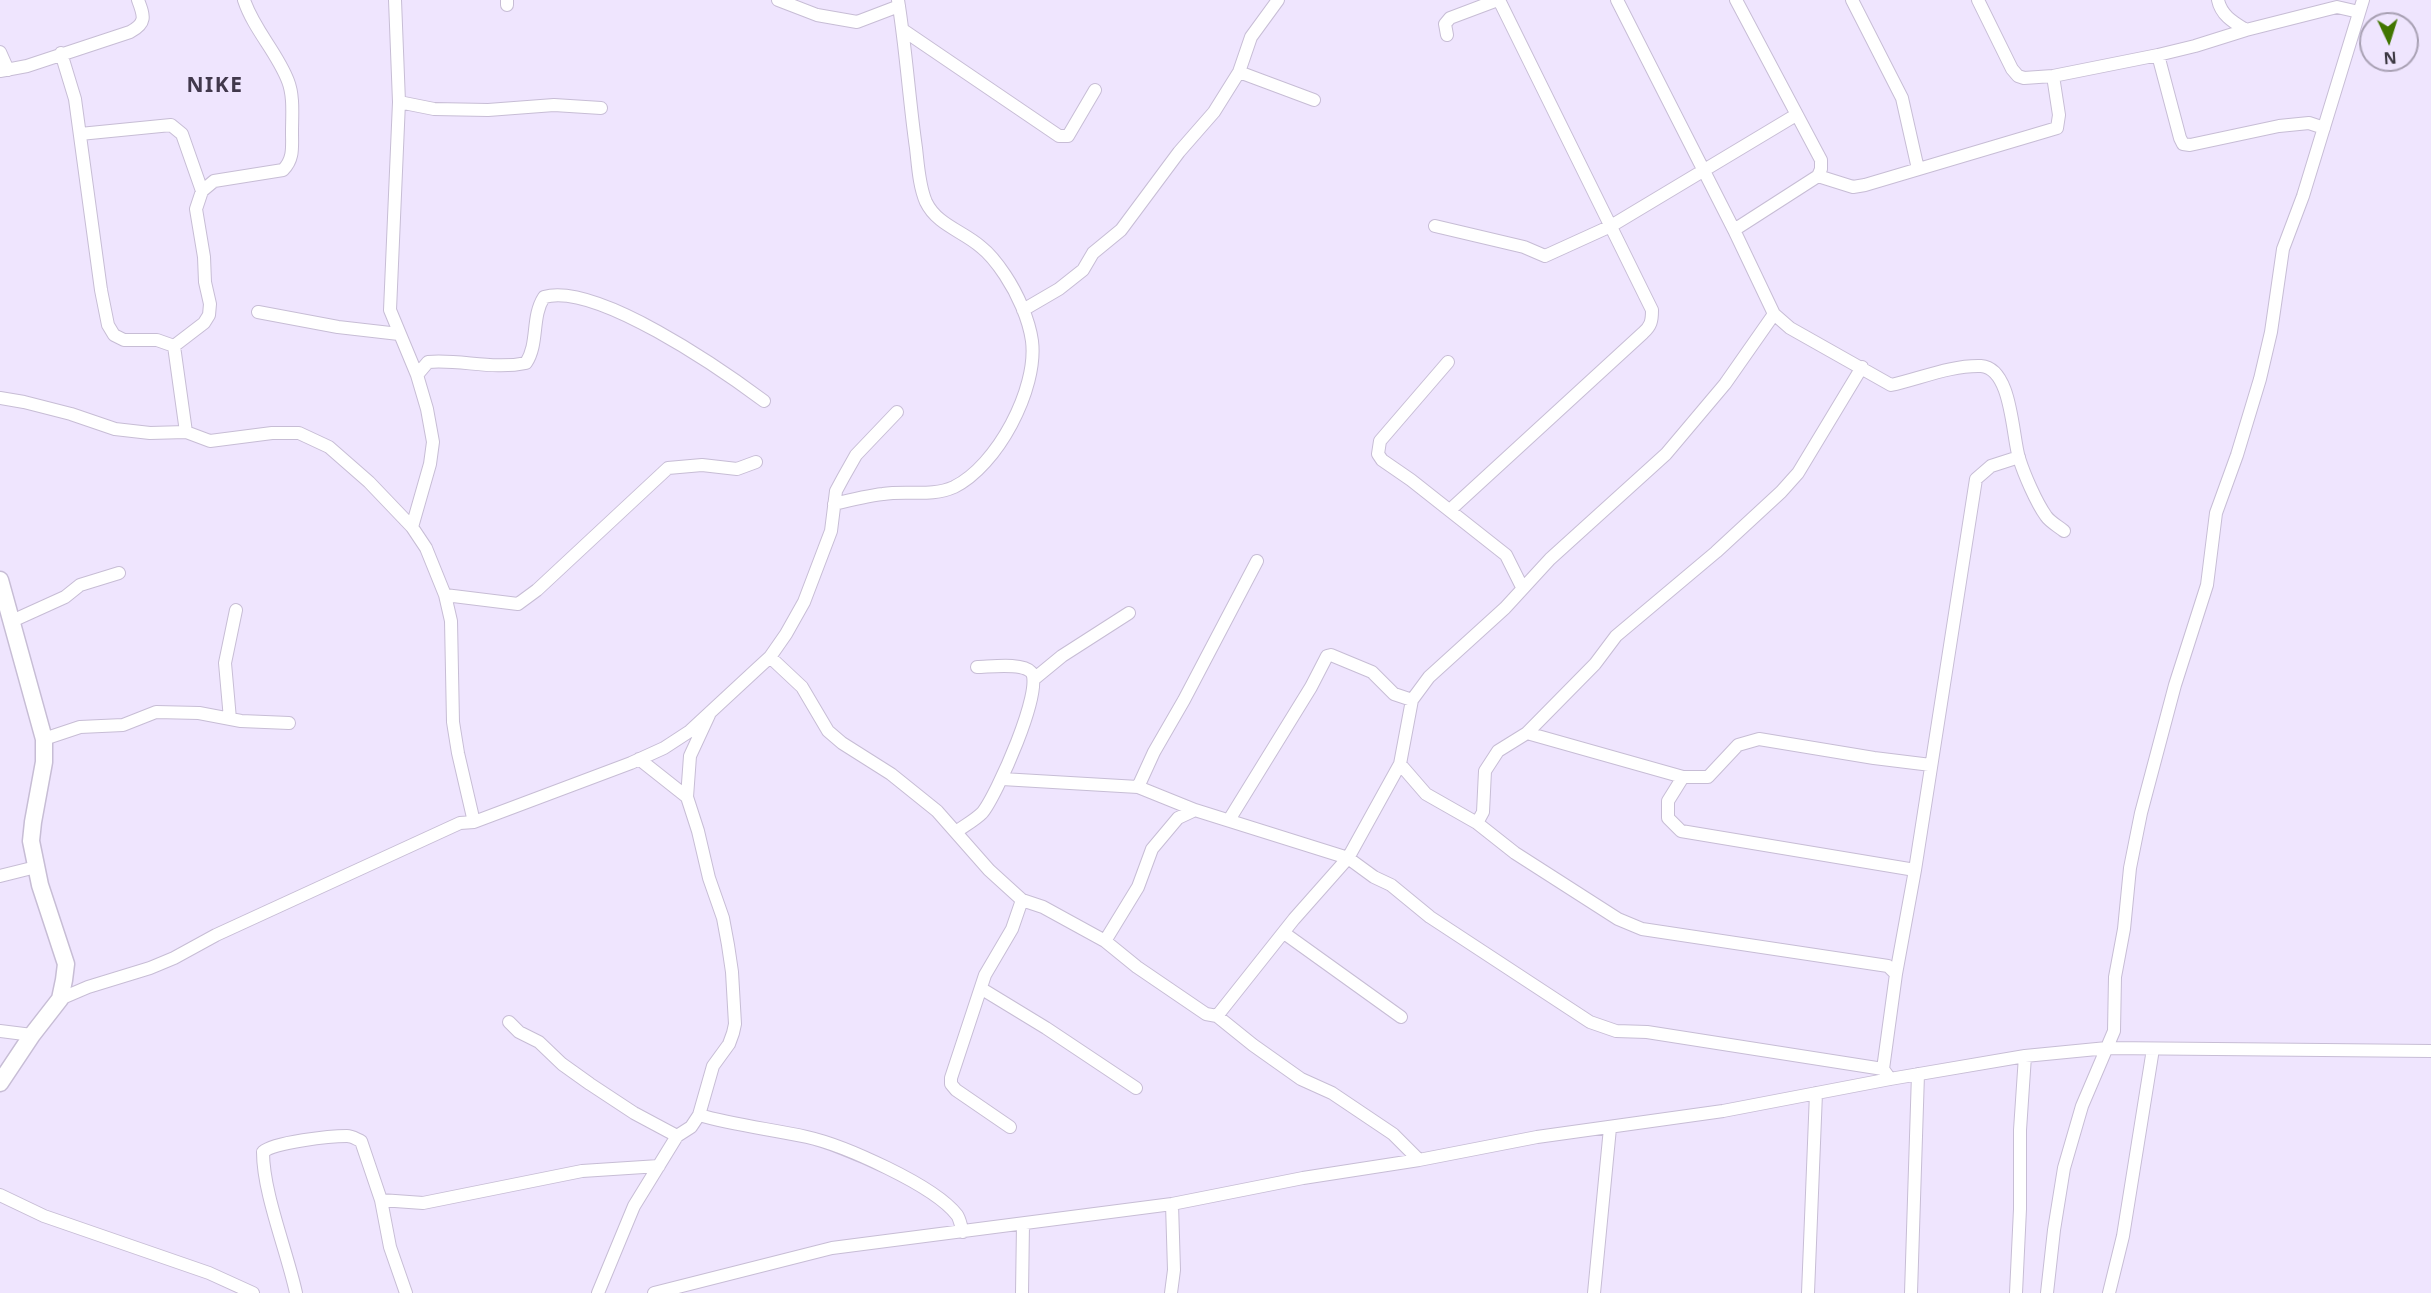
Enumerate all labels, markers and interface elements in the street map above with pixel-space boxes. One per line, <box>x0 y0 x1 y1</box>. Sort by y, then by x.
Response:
north arrow <box>2359 12 2419 72</box>
text: N <box>2383 47 2397 69</box>
district label: NIKE <box>187 73 243 99</box>

